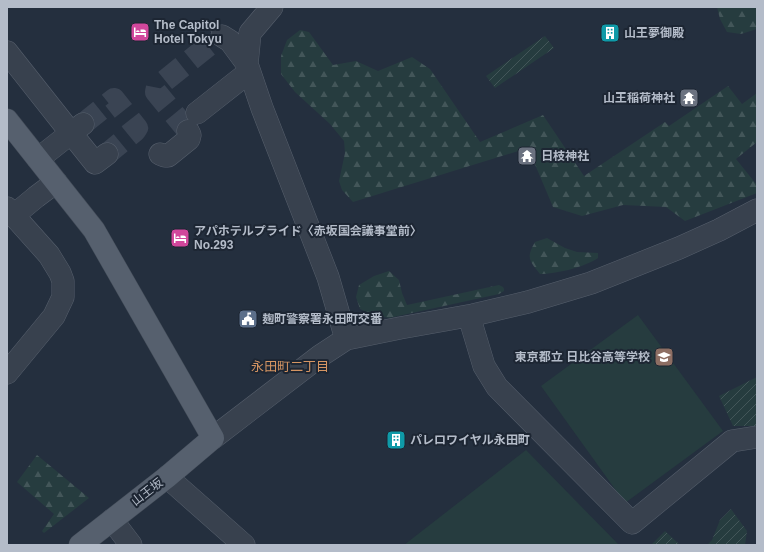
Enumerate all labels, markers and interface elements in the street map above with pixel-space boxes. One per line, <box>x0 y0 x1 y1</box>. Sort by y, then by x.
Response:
place label: The Capitol Hotel Tokyu <box>154 18 222 46</box>
hotel icon: The Capitol Hotel Tokyu <box>129 21 151 43</box>
building icon: 山王夢御殿 <box>599 22 621 44</box>
place label: 山王夢御殿 <box>624 26 684 40</box>
temple icon: 山王稲荷神社 <box>678 87 700 109</box>
place label: 山王稲荷神社 <box>603 91 675 105</box>
temple icon: 日枝神社 <box>516 145 538 167</box>
place label: 日枝神社 <box>541 149 589 163</box>
place label: アパホテルプライド〈赤坂国会議事堂前〉 No.293 <box>194 224 422 252</box>
hotel icon: アパホテルプライド〈赤坂国会議事堂前〉 No.293 <box>169 227 191 249</box>
public building icon: 麹町警察署永田町交番 <box>237 308 259 330</box>
place label: 麹町警察署永田町交番 <box>262 312 383 326</box>
school or university icon: 東京都立 日比谷高等学校 <box>653 346 675 368</box>
place label: 東京都立 日比谷高等学校 <box>515 350 650 364</box>
district label: 永田町二丁目 <box>251 359 329 374</box>
building icon: パレロワイヤル永田町 <box>385 429 407 451</box>
place label: パレロワイヤル永田町 <box>410 433 530 447</box>
street label: 山王坂 <box>129 475 165 509</box>

